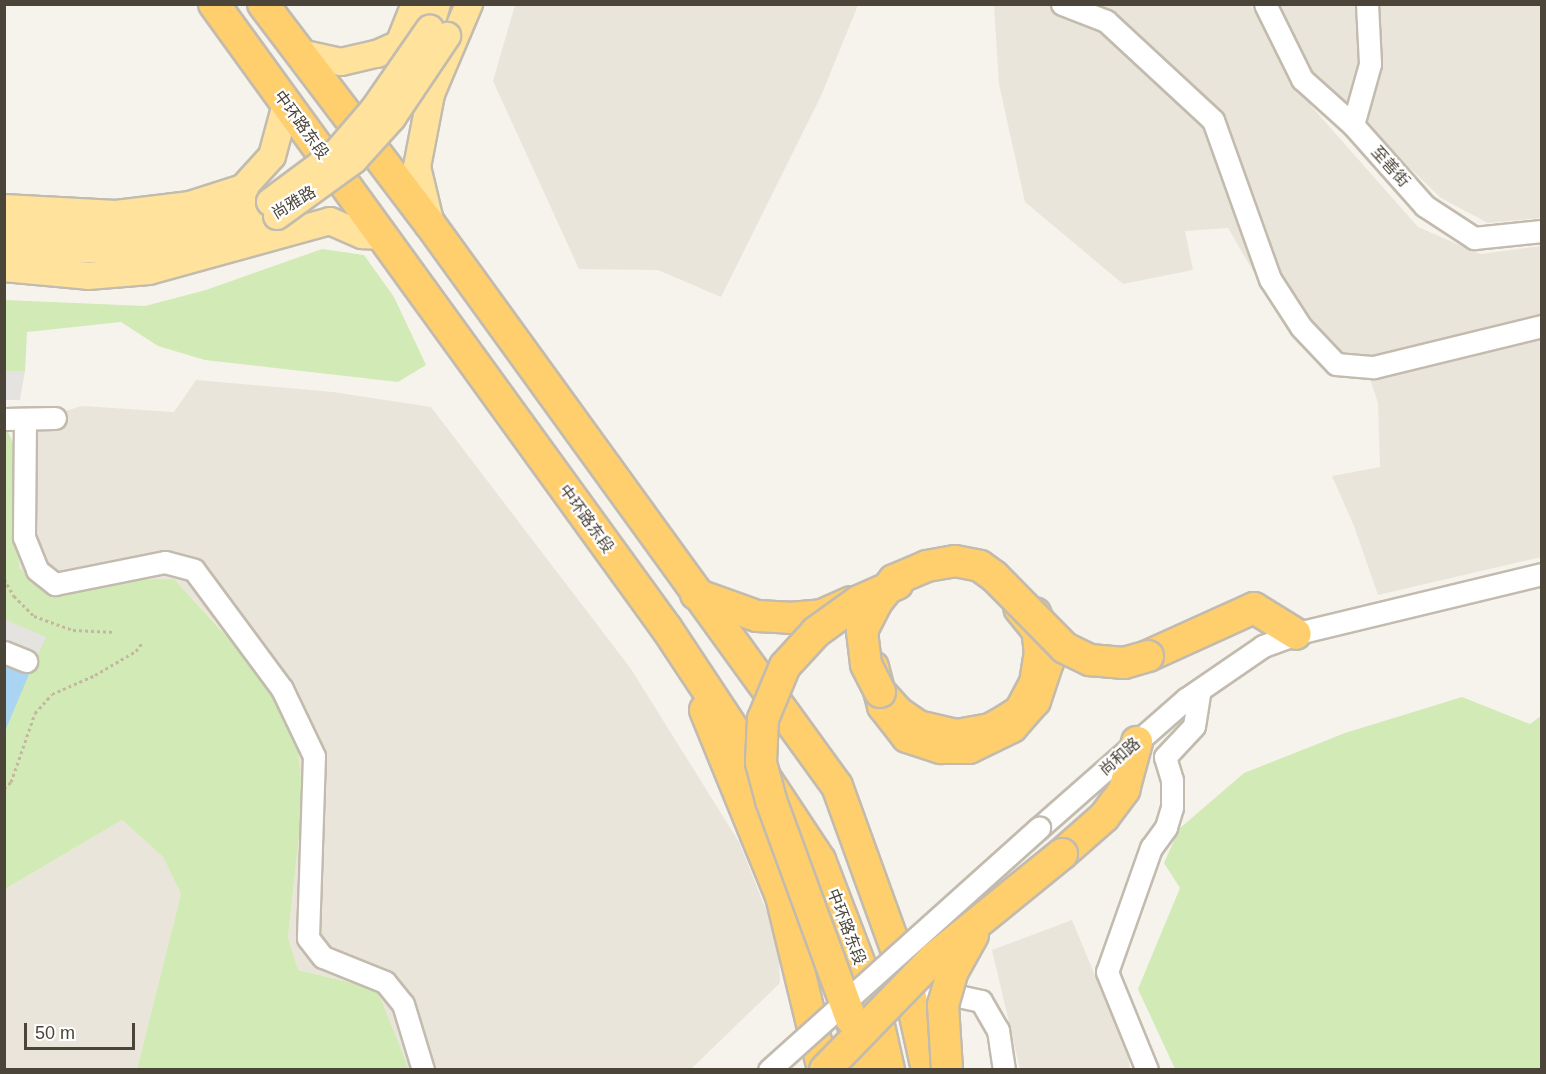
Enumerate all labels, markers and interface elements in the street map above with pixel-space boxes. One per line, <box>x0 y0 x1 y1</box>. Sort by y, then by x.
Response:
street label: 中环路东段 <box>270 87 332 163</box>
street label: 至善街 <box>1367 143 1413 191</box>
street label: 尚雅路 <box>268 182 320 224</box>
street label: 中环路东段 <box>555 481 617 557</box>
street label: 尚和路 <box>1096 734 1144 780</box>
street label: 中环路东段 <box>823 886 869 968</box>
scale bar <box>27 1011 138 1049</box>
text: 50 m <box>35 1023 75 1043</box>

